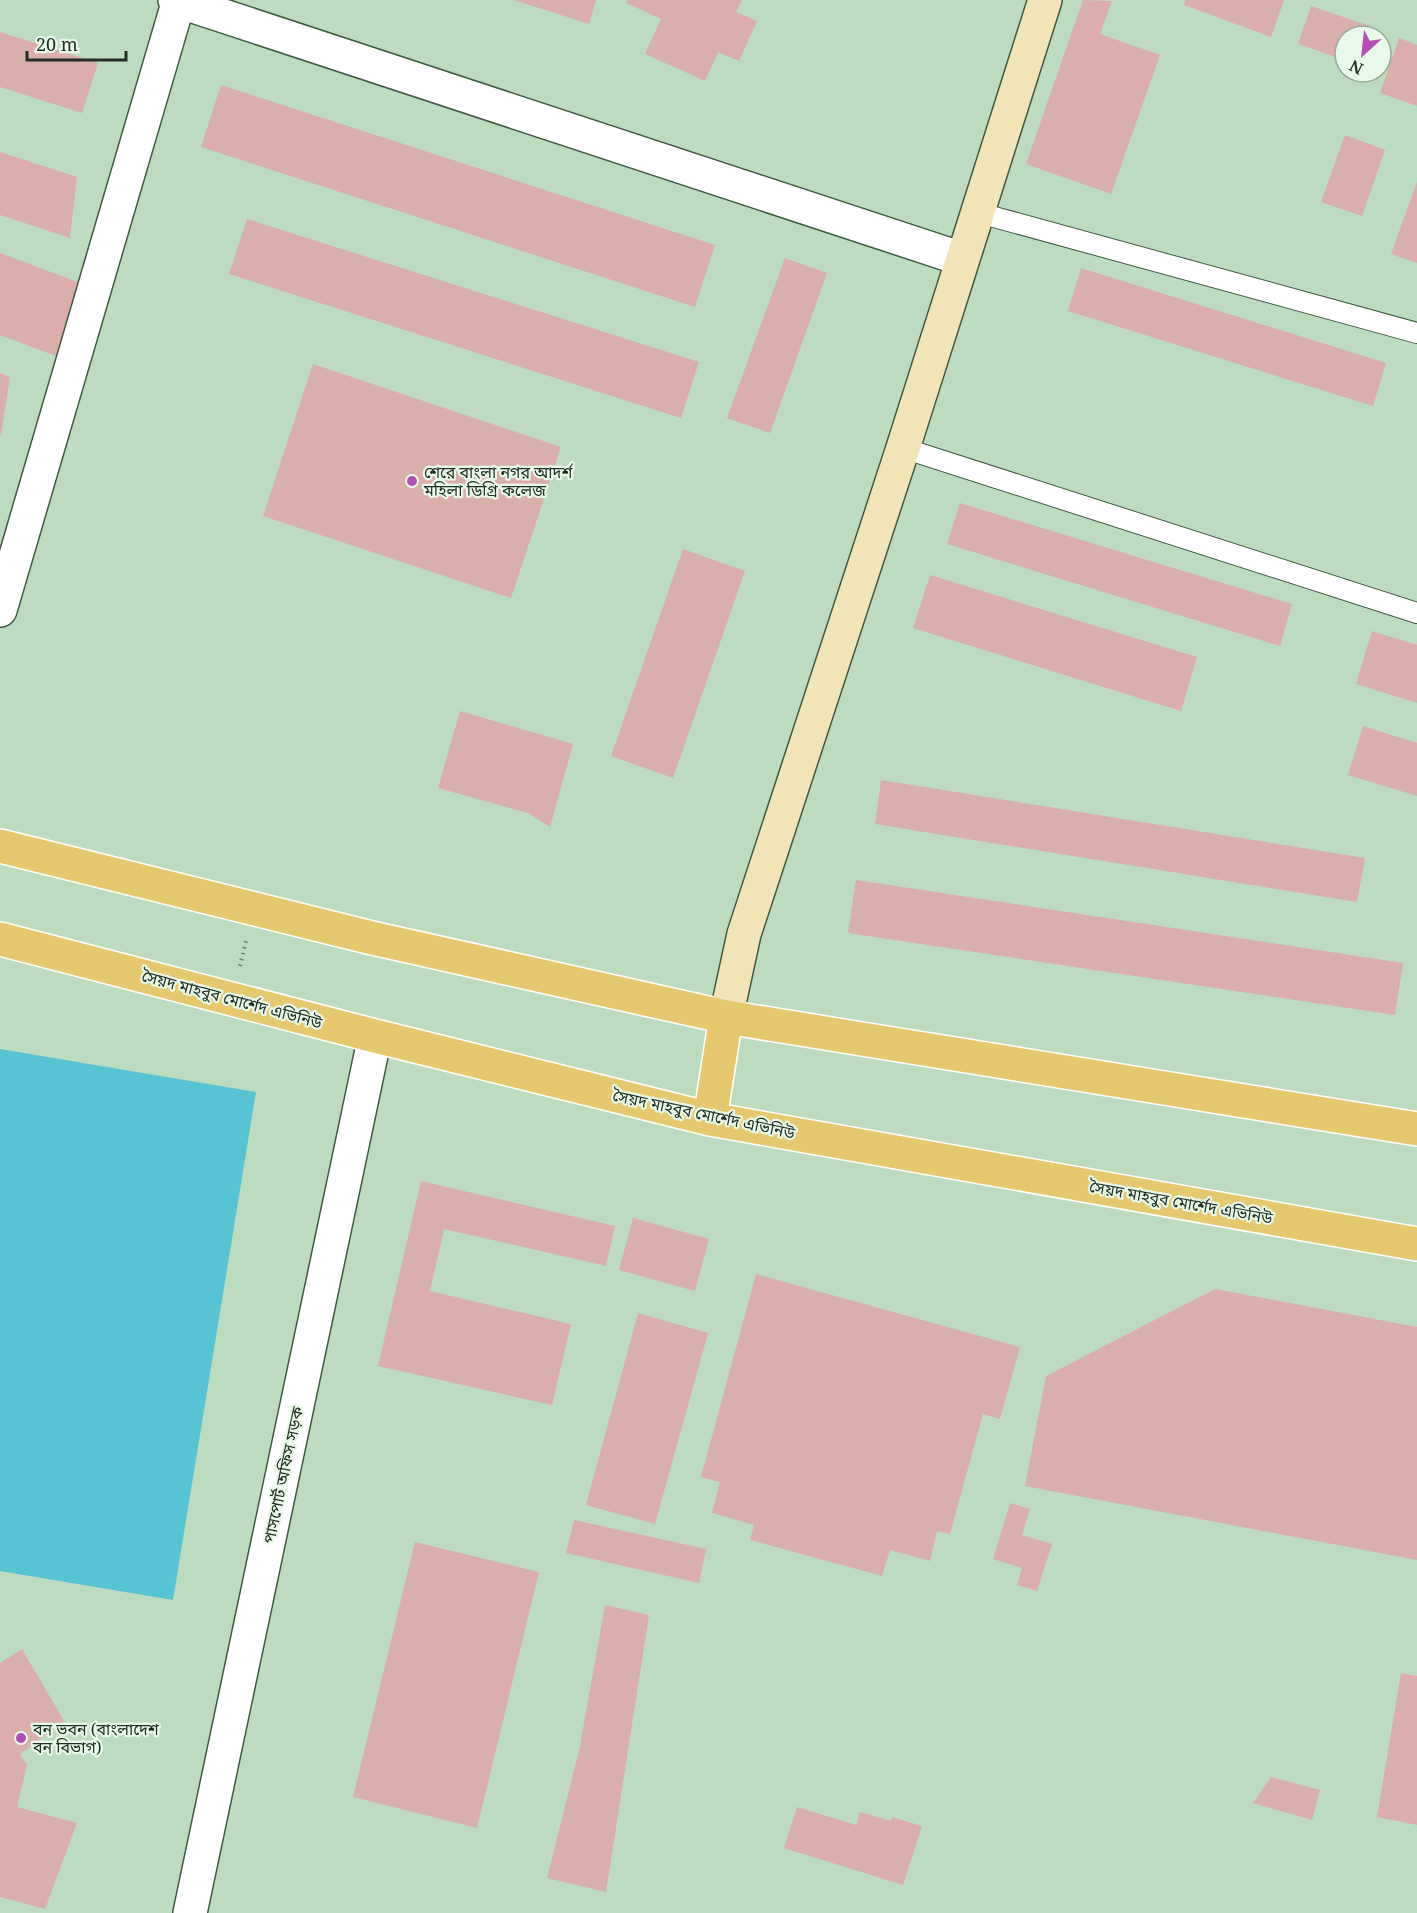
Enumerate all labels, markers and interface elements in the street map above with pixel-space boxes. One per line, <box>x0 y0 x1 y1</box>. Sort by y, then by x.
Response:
scale bar <box>27 24 126 62</box>
north arrow <box>1333 24 1393 84</box>
text: 20 m <box>36 32 78 56</box>
text: N <box>1345 55 1367 80</box>
place label: শেরে বাংলা নগর আদর্শ মহিলা ডিগ্রি কলেজ <box>423 461 573 501</box>
marker: শেরে বাংলা নগর আদর্শ মহিলা ডিগ্রি কলেজ <box>405 474 419 488</box>
street label: সৈয়দ মাহবুব মোর্শেদ এভিনিউ <box>138 964 325 1034</box>
street label: সৈয়দ মাহবুব মোর্শেদ এভিনিউ <box>610 1084 798 1144</box>
street label: সৈয়দ মাহবুব মোর্শেদ এভিনিউ <box>1087 1175 1275 1229</box>
street label: পাসপোর্ট অফিস সড়ক <box>258 1403 309 1546</box>
place label: বন ভবন (বাংলাদেশ বন বিভাগ) <box>32 1718 160 1758</box>
marker: বন ভবন (বাংলাদেশ বন বিভাগ) <box>14 1731 28 1745</box>

